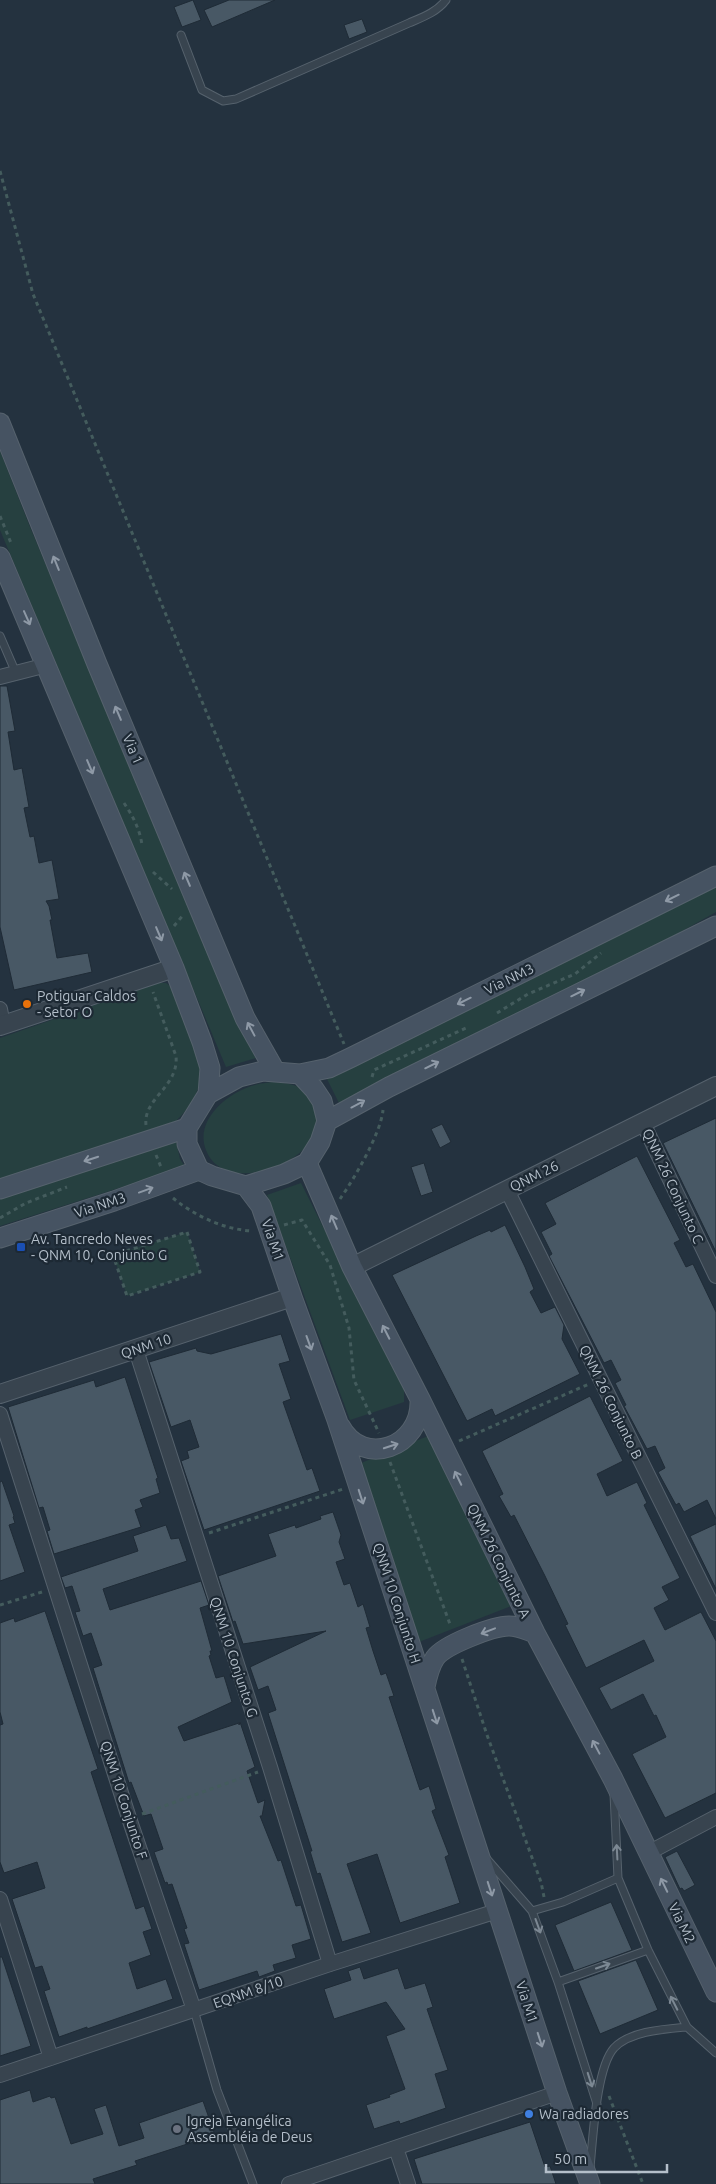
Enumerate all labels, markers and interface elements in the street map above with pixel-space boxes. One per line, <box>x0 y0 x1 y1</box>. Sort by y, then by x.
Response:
one-way arrow <box>51 556 61 571</box>
one-way arrow <box>22 610 32 625</box>
one-way arrow <box>112 706 122 721</box>
street label: Via 1 <box>120 732 146 766</box>
one-way arrow <box>86 760 95 775</box>
one-way arrow <box>182 872 191 887</box>
one-way arrow <box>665 893 680 903</box>
one-way arrow <box>155 926 165 941</box>
street label: Via NM3 <box>482 960 536 998</box>
place label: Potiguar Caldos - Setor O <box>37 988 136 1020</box>
one-way arrow <box>570 988 585 998</box>
one-way arrow <box>457 997 472 1006</box>
marker: Potiguar Caldos - Setor O <box>21 998 33 1010</box>
one-way arrow <box>246 1022 255 1037</box>
one-way arrow <box>425 1060 440 1070</box>
one-way arrow <box>351 1099 366 1109</box>
street label: QNM 26 Conjunto C <box>639 1126 707 1246</box>
one-way arrow <box>83 1155 99 1165</box>
street label: QNM 26 <box>507 1157 561 1195</box>
one-way arrow <box>138 1185 153 1194</box>
street label: Via NM3 <box>72 1189 128 1221</box>
one-way arrow <box>328 1215 338 1230</box>
street label: Via M1 <box>258 1217 288 1263</box>
place label: Av. Tancredo Neves - QNM 10, Conjunto G <box>31 1231 167 1263</box>
marker: Av. Tancredo Neves - QNM 10, Conjunto G <box>15 1241 27 1253</box>
one-way arrow <box>381 1325 390 1340</box>
street label: QNM 10 <box>119 1330 173 1362</box>
one-way arrow <box>305 1335 314 1350</box>
street label: QNM 26 Conjunto B <box>576 1342 646 1462</box>
one-way arrow <box>382 1440 398 1450</box>
one-way arrow <box>453 1471 462 1486</box>
one-way arrow <box>357 1488 367 1504</box>
street label: QNM 26 Conjunto A <box>464 1501 534 1621</box>
street label: QNM 10 Conjunto H <box>370 1541 424 1665</box>
street label: QNM 10 Conjunto G <box>207 1595 261 1719</box>
one-way arrow <box>481 1627 496 1636</box>
one-way arrow <box>430 1709 440 1725</box>
street label: QNM 10 Conjunto F <box>97 1739 151 1861</box>
one-way arrow <box>591 1740 600 1755</box>
one-way arrow <box>612 1844 621 1860</box>
one-way arrow <box>659 1878 668 1893</box>
one-way arrow <box>486 1880 495 1896</box>
street label: Via M2 <box>665 1900 699 1946</box>
one-way arrow <box>534 1918 543 1933</box>
one-way arrow <box>595 1961 610 1970</box>
street label: EQNM 8/10 <box>211 1973 285 2011</box>
street label: Via M1 <box>513 1979 541 2025</box>
one-way arrow <box>669 1995 679 2010</box>
one-way arrow <box>535 2032 545 2048</box>
one-way arrow <box>585 2072 595 2088</box>
place label: Wa radiadores <box>539 2106 629 2122</box>
marker: Wa radiadores <box>523 2108 535 2120</box>
place label: Igreja Evangélica Assembléia de Deus <box>187 2113 312 2145</box>
marker: Igreja Evangélica Assembléia de Deus <box>171 2123 183 2135</box>
scale bar <box>546 2142 667 2174</box>
text: 50 m <box>554 2150 587 2167</box>

